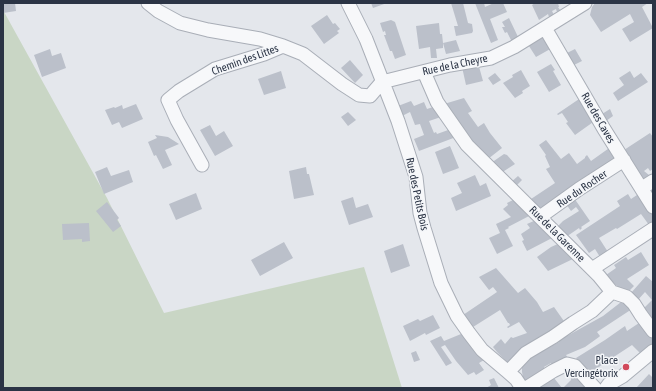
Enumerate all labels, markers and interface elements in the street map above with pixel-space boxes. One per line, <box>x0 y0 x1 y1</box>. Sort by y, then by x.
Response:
street label: Chemin des Littes <box>210 42 280 78</box>
street label: Rue de la Cheyre <box>421 52 489 78</box>
street label: Rue des Caves <box>578 90 618 146</box>
street label: Rue des Petits Bois <box>403 156 431 232</box>
street label: Rue du Rocher <box>554 167 610 211</box>
street label: Rue de la Garenne <box>526 203 588 265</box>
place label: Place Vercingétorix <box>565 354 618 380</box>
marker: Place Vercingétorix <box>621 362 631 372</box>

